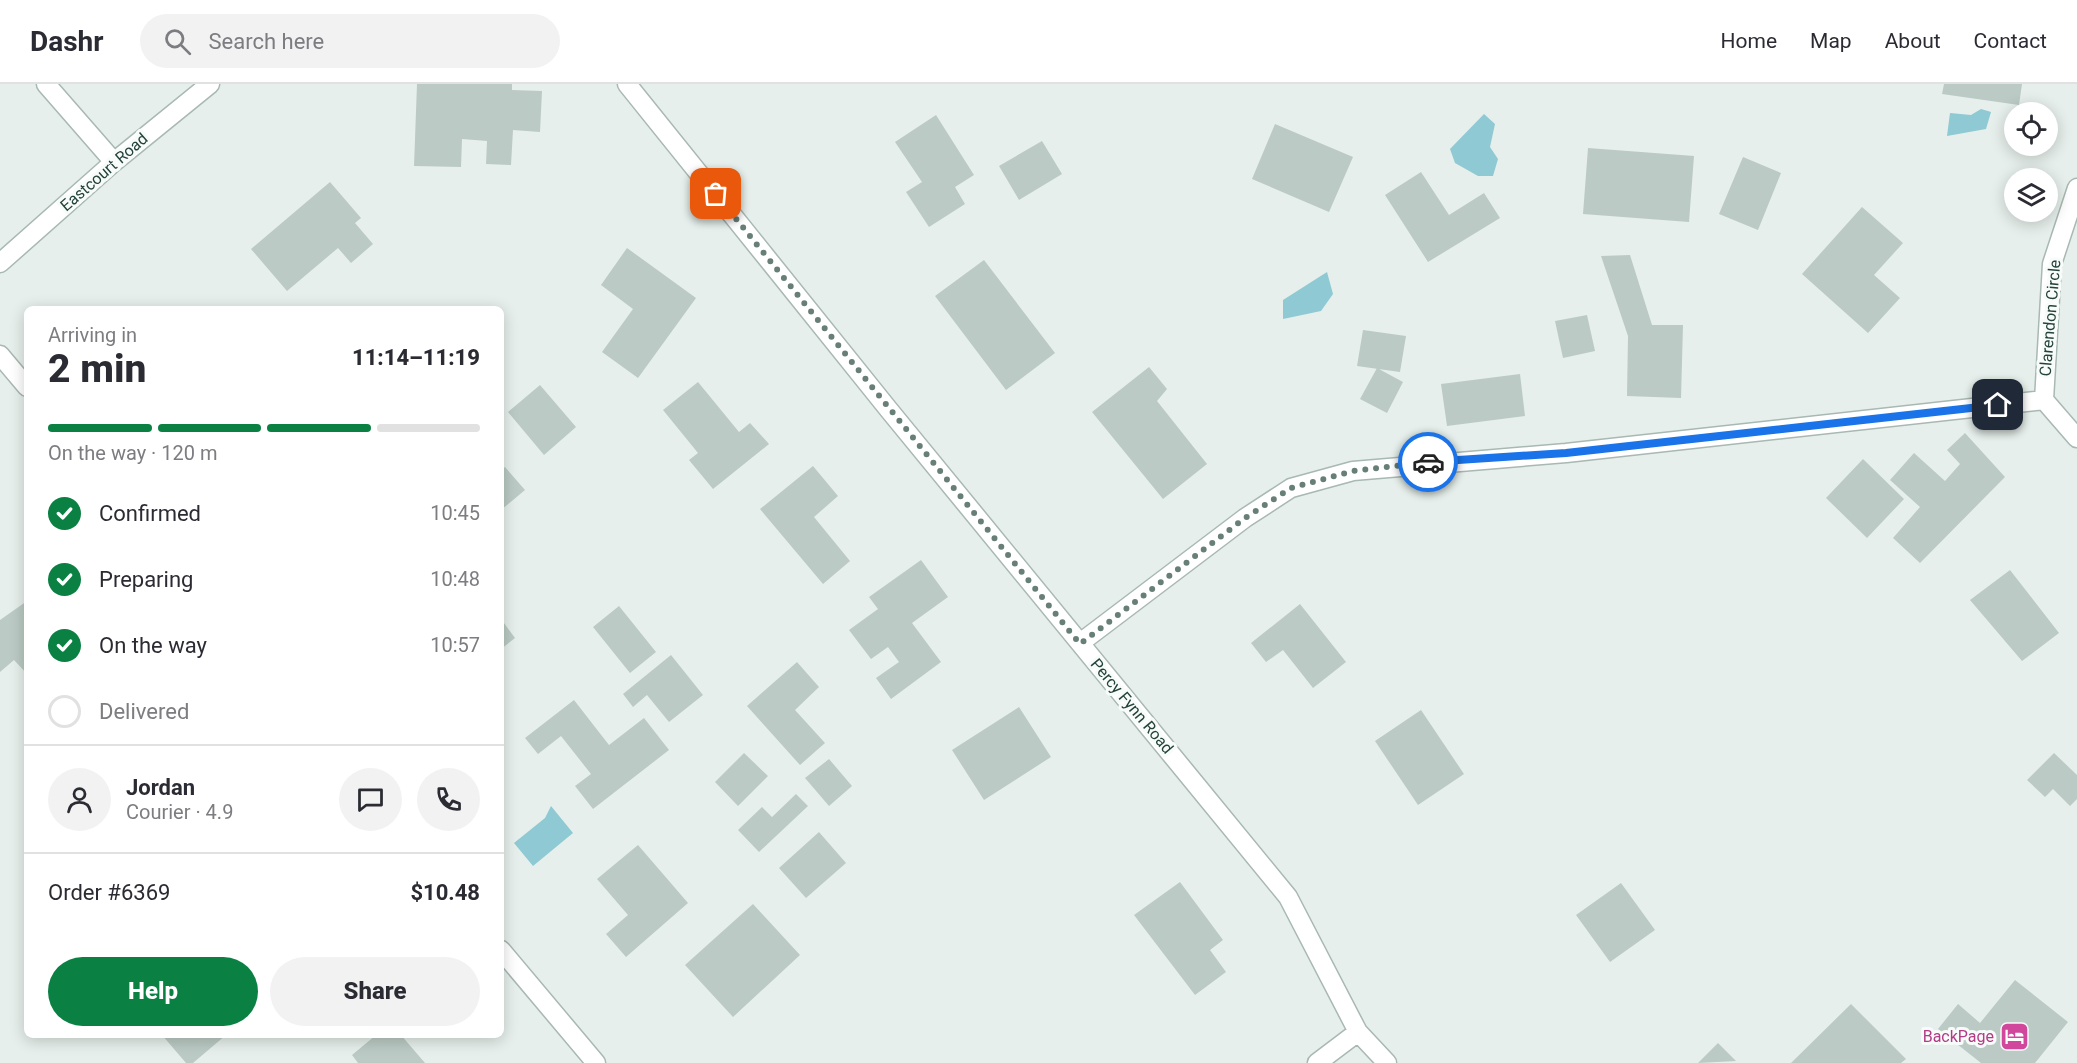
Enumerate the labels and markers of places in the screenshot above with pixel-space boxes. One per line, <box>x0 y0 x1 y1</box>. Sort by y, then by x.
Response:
pin <box>690 168 741 219</box>
pin <box>1972 379 2023 430</box>
hotel icon: BackPage <box>1999 1020 2031 1052</box>
place label: BackPage <box>1923 1027 1994 1046</box>

